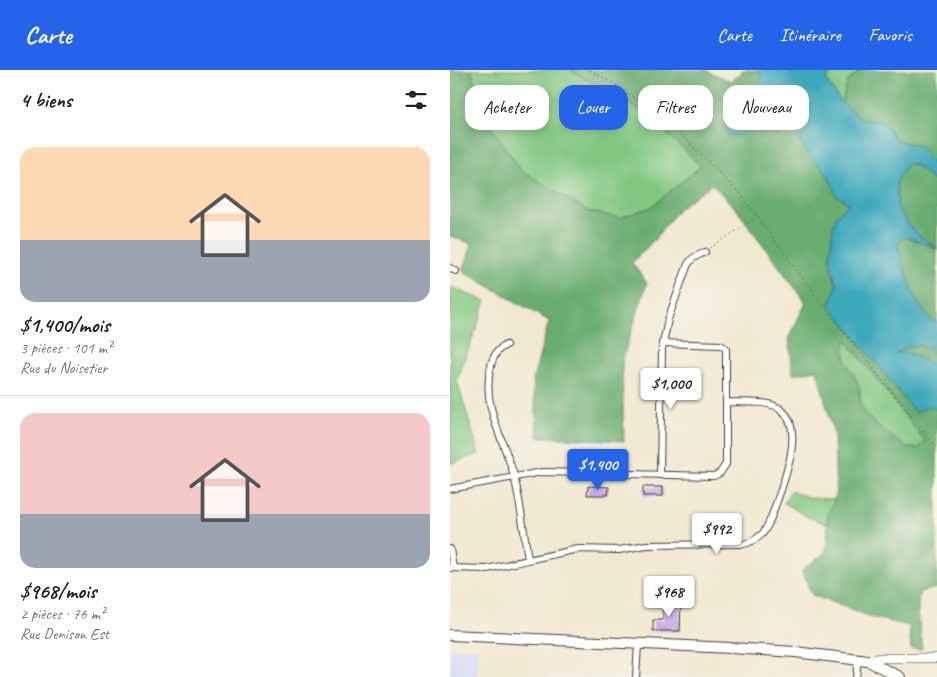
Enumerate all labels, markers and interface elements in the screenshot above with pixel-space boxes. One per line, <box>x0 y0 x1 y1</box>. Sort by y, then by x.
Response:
text: Carte <box>25 20 72 50</box>
text: Carte <box>717 24 752 46</box>
text: Itinéraire <box>780 24 841 46</box>
text: Favoris <box>869 24 912 46</box>
chip: Acheter <box>465 85 549 130</box>
chip: Louer <box>559 85 628 130</box>
chip: Filtres <box>638 85 713 130</box>
chip: Nouveau <box>723 85 809 130</box>
icon: filters <box>402 86 430 114</box>
text: 4 biens <box>20 87 72 113</box>
icon: home <box>180 180 270 270</box>
text: $1,400/mois <box>20 312 110 338</box>
text: 3 pièces · 101 m² <box>20 338 112 358</box>
text: Rue du Noisetier <box>20 358 107 378</box>
pin: $1,000 <box>630 368 712 410</box>
text: $1,000 <box>651 374 691 394</box>
icon: home <box>180 445 270 535</box>
pin: $1,400 <box>557 448 639 491</box>
text: $1,400 <box>578 455 618 475</box>
pin: $992 <box>687 512 747 555</box>
text: $992 <box>703 519 731 539</box>
pin: $968 <box>639 576 699 618</box>
text: $968/mois <box>20 578 96 604</box>
text: $968 <box>655 582 683 602</box>
text: 2 pièces · 76 m² <box>20 604 105 624</box>
text: Rue Denison Est <box>20 624 109 644</box>

